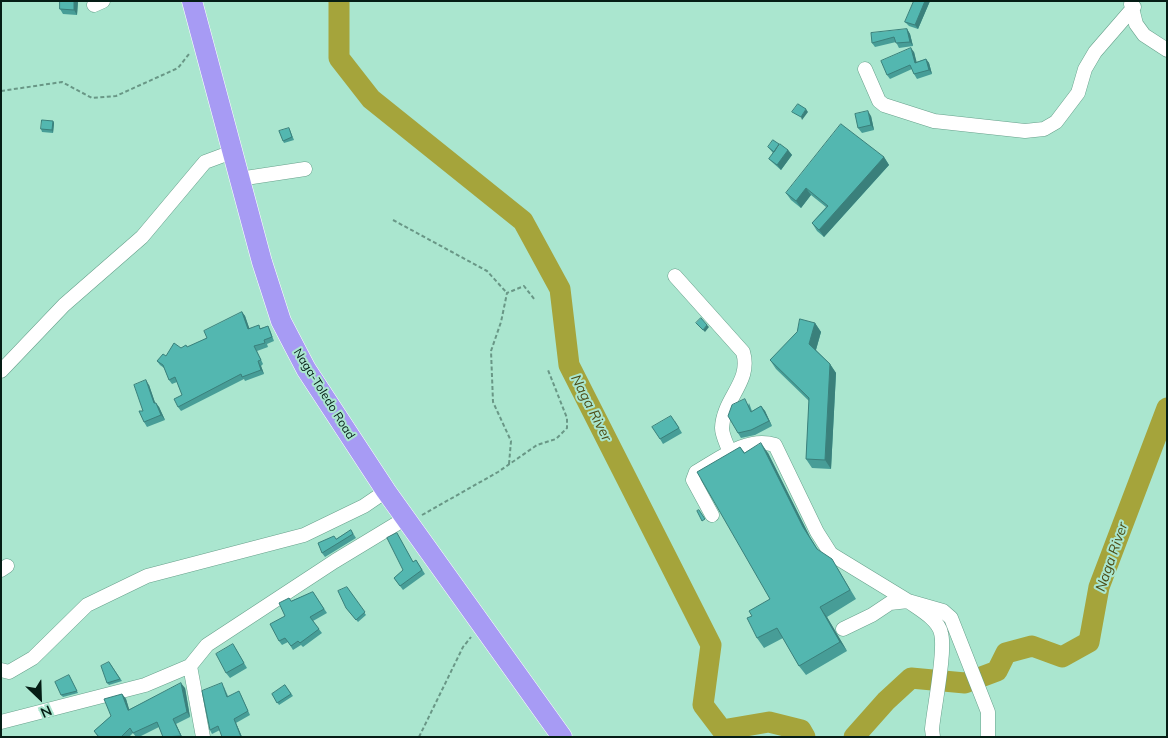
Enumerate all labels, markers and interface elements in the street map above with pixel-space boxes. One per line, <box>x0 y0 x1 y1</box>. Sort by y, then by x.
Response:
street label: Naga-Toledo Road <box>290 346 358 442</box>
water label: Naga River <box>567 372 615 444</box>
water label: Naga River <box>1092 520 1132 594</box>
north arrow <box>15 673 65 723</box>
text: N <box>38 701 55 722</box>

